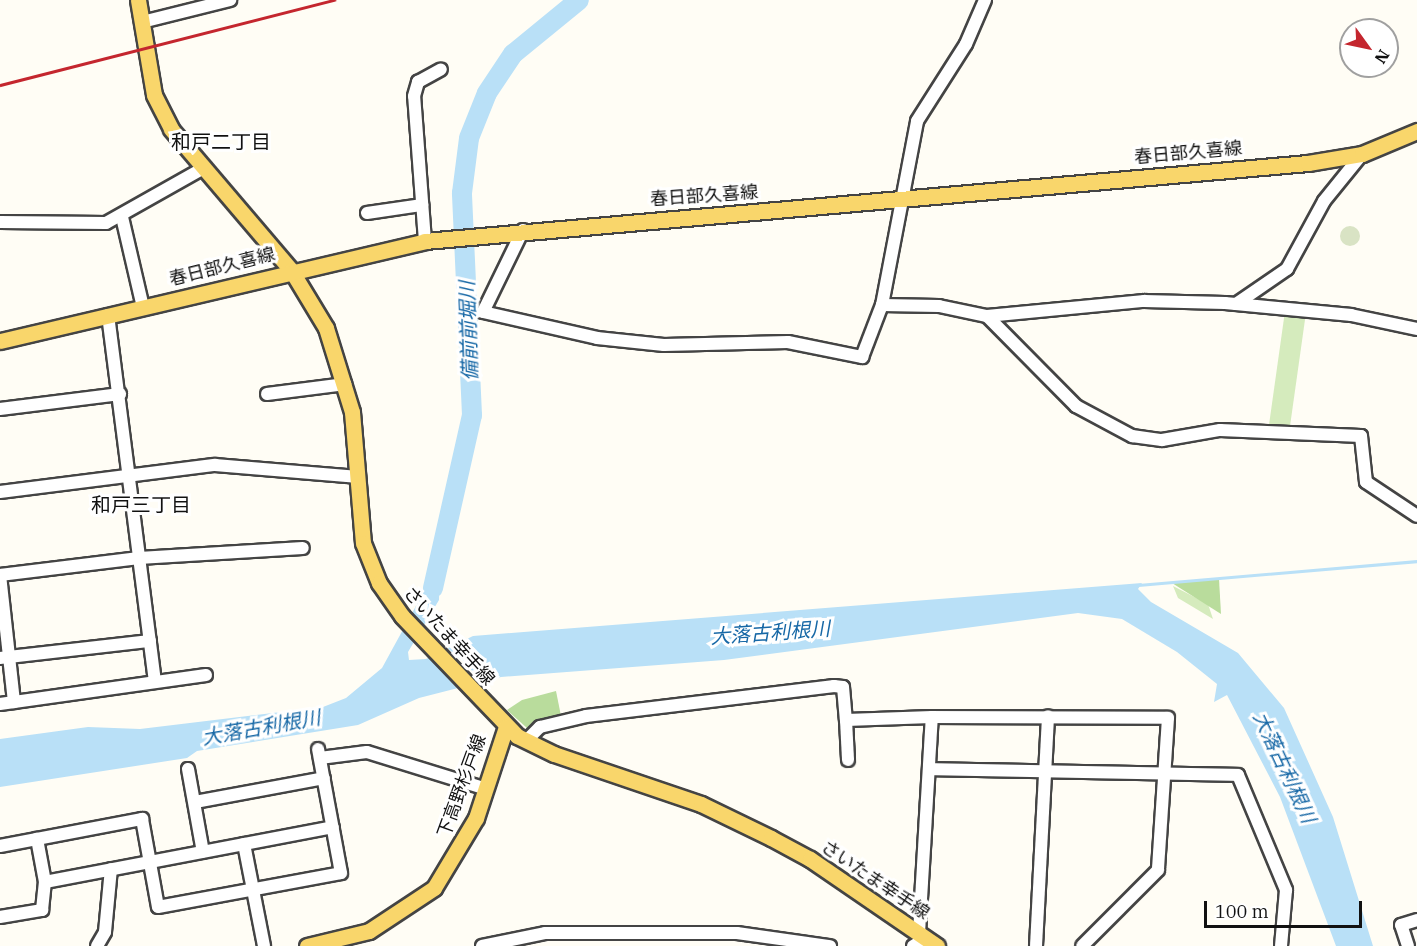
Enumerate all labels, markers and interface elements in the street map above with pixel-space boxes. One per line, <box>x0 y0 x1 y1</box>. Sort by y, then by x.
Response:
north arrow <box>1339 18 1399 78</box>
text: N <box>1371 46 1394 67</box>
district label: 和戸二丁目 <box>171 129 271 153</box>
street label: 春日部久喜線 <box>1133 138 1243 168</box>
street label: 春日部久喜線 <box>649 181 759 211</box>
street label: 春日部久喜線 <box>167 243 277 291</box>
water label: 備前前堀川 <box>454 281 482 381</box>
district label: 和戸三丁目 <box>91 492 191 516</box>
street label: さいたま幸手線 <box>399 582 499 690</box>
water label: 大落古利根川 <box>709 616 831 648</box>
water label: 大落古利根川 <box>200 705 322 749</box>
water label: 大落古利根川 <box>1249 708 1321 826</box>
street label: 下高野杉戸線 <box>433 732 491 840</box>
street label: さいたま幸手線 <box>817 836 933 924</box>
scale bar <box>1207 889 1364 927</box>
text: 100 m <box>1215 900 1269 923</box>

